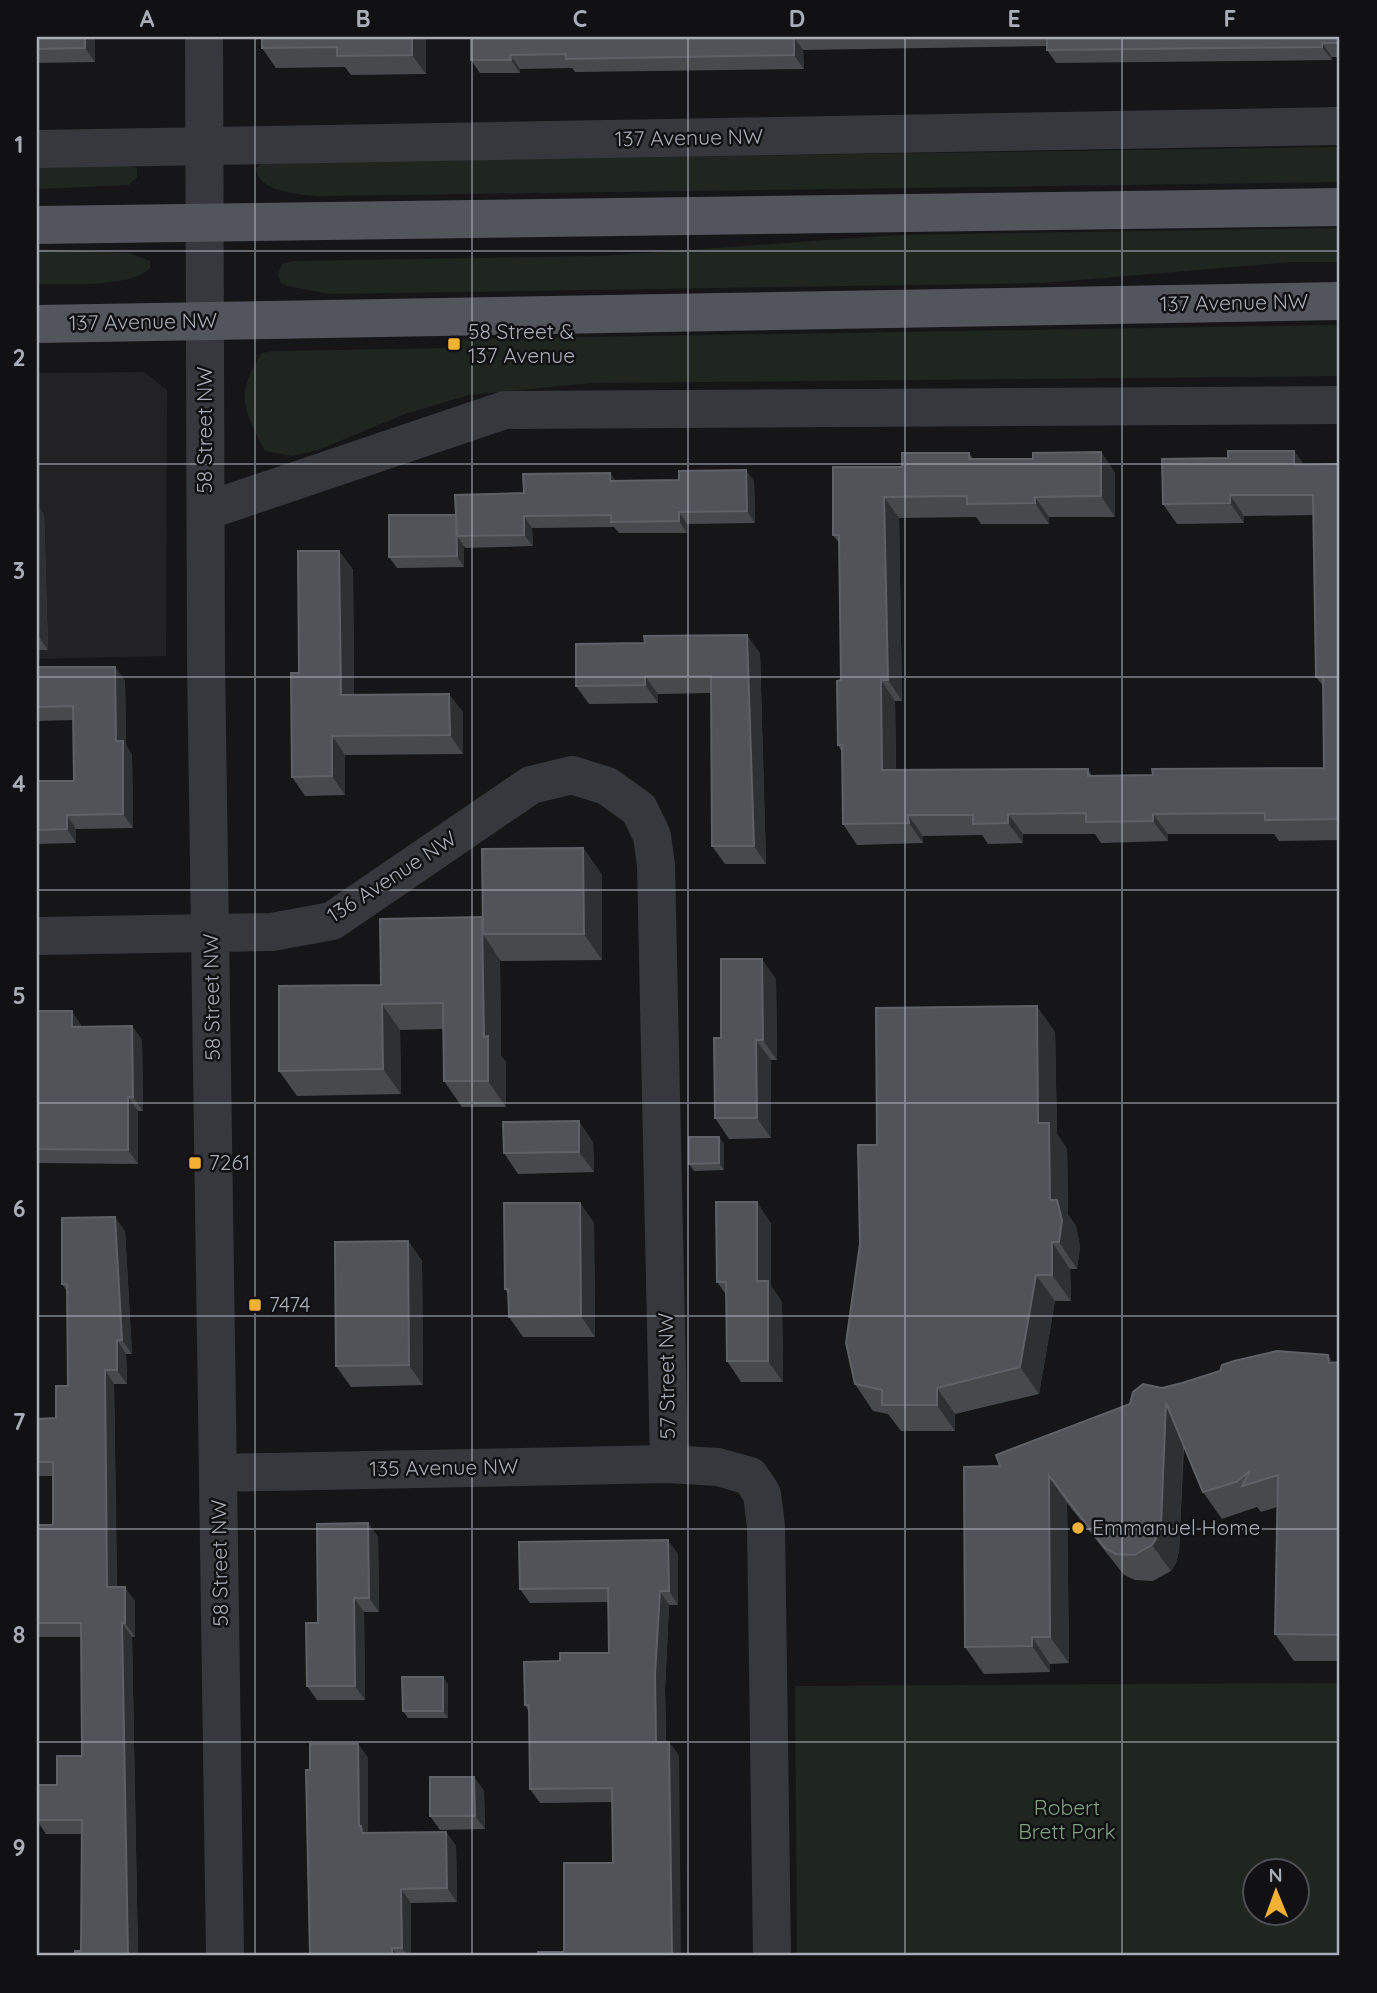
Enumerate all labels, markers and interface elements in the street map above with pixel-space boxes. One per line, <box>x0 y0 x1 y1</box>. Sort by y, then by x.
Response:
text: A <box>140 4 155 33</box>
text: B <box>355 4 371 33</box>
text: C <box>573 4 587 33</box>
text: D <box>789 4 805 33</box>
text: E <box>1007 4 1021 33</box>
text: F <box>1224 4 1236 33</box>
street label: 137 Avenue NW <box>615 123 763 151</box>
text: 1 <box>15 130 23 159</box>
street label: 137 Avenue NW <box>1160 288 1308 316</box>
street label: 137 Avenue NW <box>69 307 217 335</box>
place label: 58 Street & 137 Avenue <box>468 318 575 368</box>
marker: 58 Street & 137 Avenue <box>446 336 462 352</box>
text: 2 <box>12 343 26 372</box>
street label: 58 Street NW <box>191 366 217 494</box>
text: 3 <box>13 556 25 585</box>
text: 4 <box>12 769 26 798</box>
street label: 136 Avenue NW <box>322 825 461 928</box>
street label: 58 Street NW <box>197 933 225 1061</box>
text: 5 <box>12 981 26 1010</box>
place label: 7261 <box>209 1149 250 1175</box>
marker: 7261 <box>187 1155 203 1171</box>
text: 6 <box>13 1194 25 1223</box>
place label: 7474 <box>269 1291 310 1317</box>
marker: 7474 <box>247 1297 263 1313</box>
street label: 57 Street NW <box>652 1312 680 1440</box>
text: 7 <box>13 1407 26 1436</box>
street label: 135 Avenue NW <box>369 1453 519 1481</box>
street label: 58 Street NW <box>205 1499 233 1627</box>
place label: Emmanuel Home <box>1092 1514 1260 1540</box>
marker: Emmanuel Home <box>1070 1520 1086 1536</box>
text: 8 <box>13 1620 25 1649</box>
park label: Robert Brett Park <box>1018 1794 1116 1844</box>
text: 9 <box>12 1833 26 1862</box>
north arrow <box>1240 1856 1310 1926</box>
text: N <box>1269 1863 1283 1887</box>

